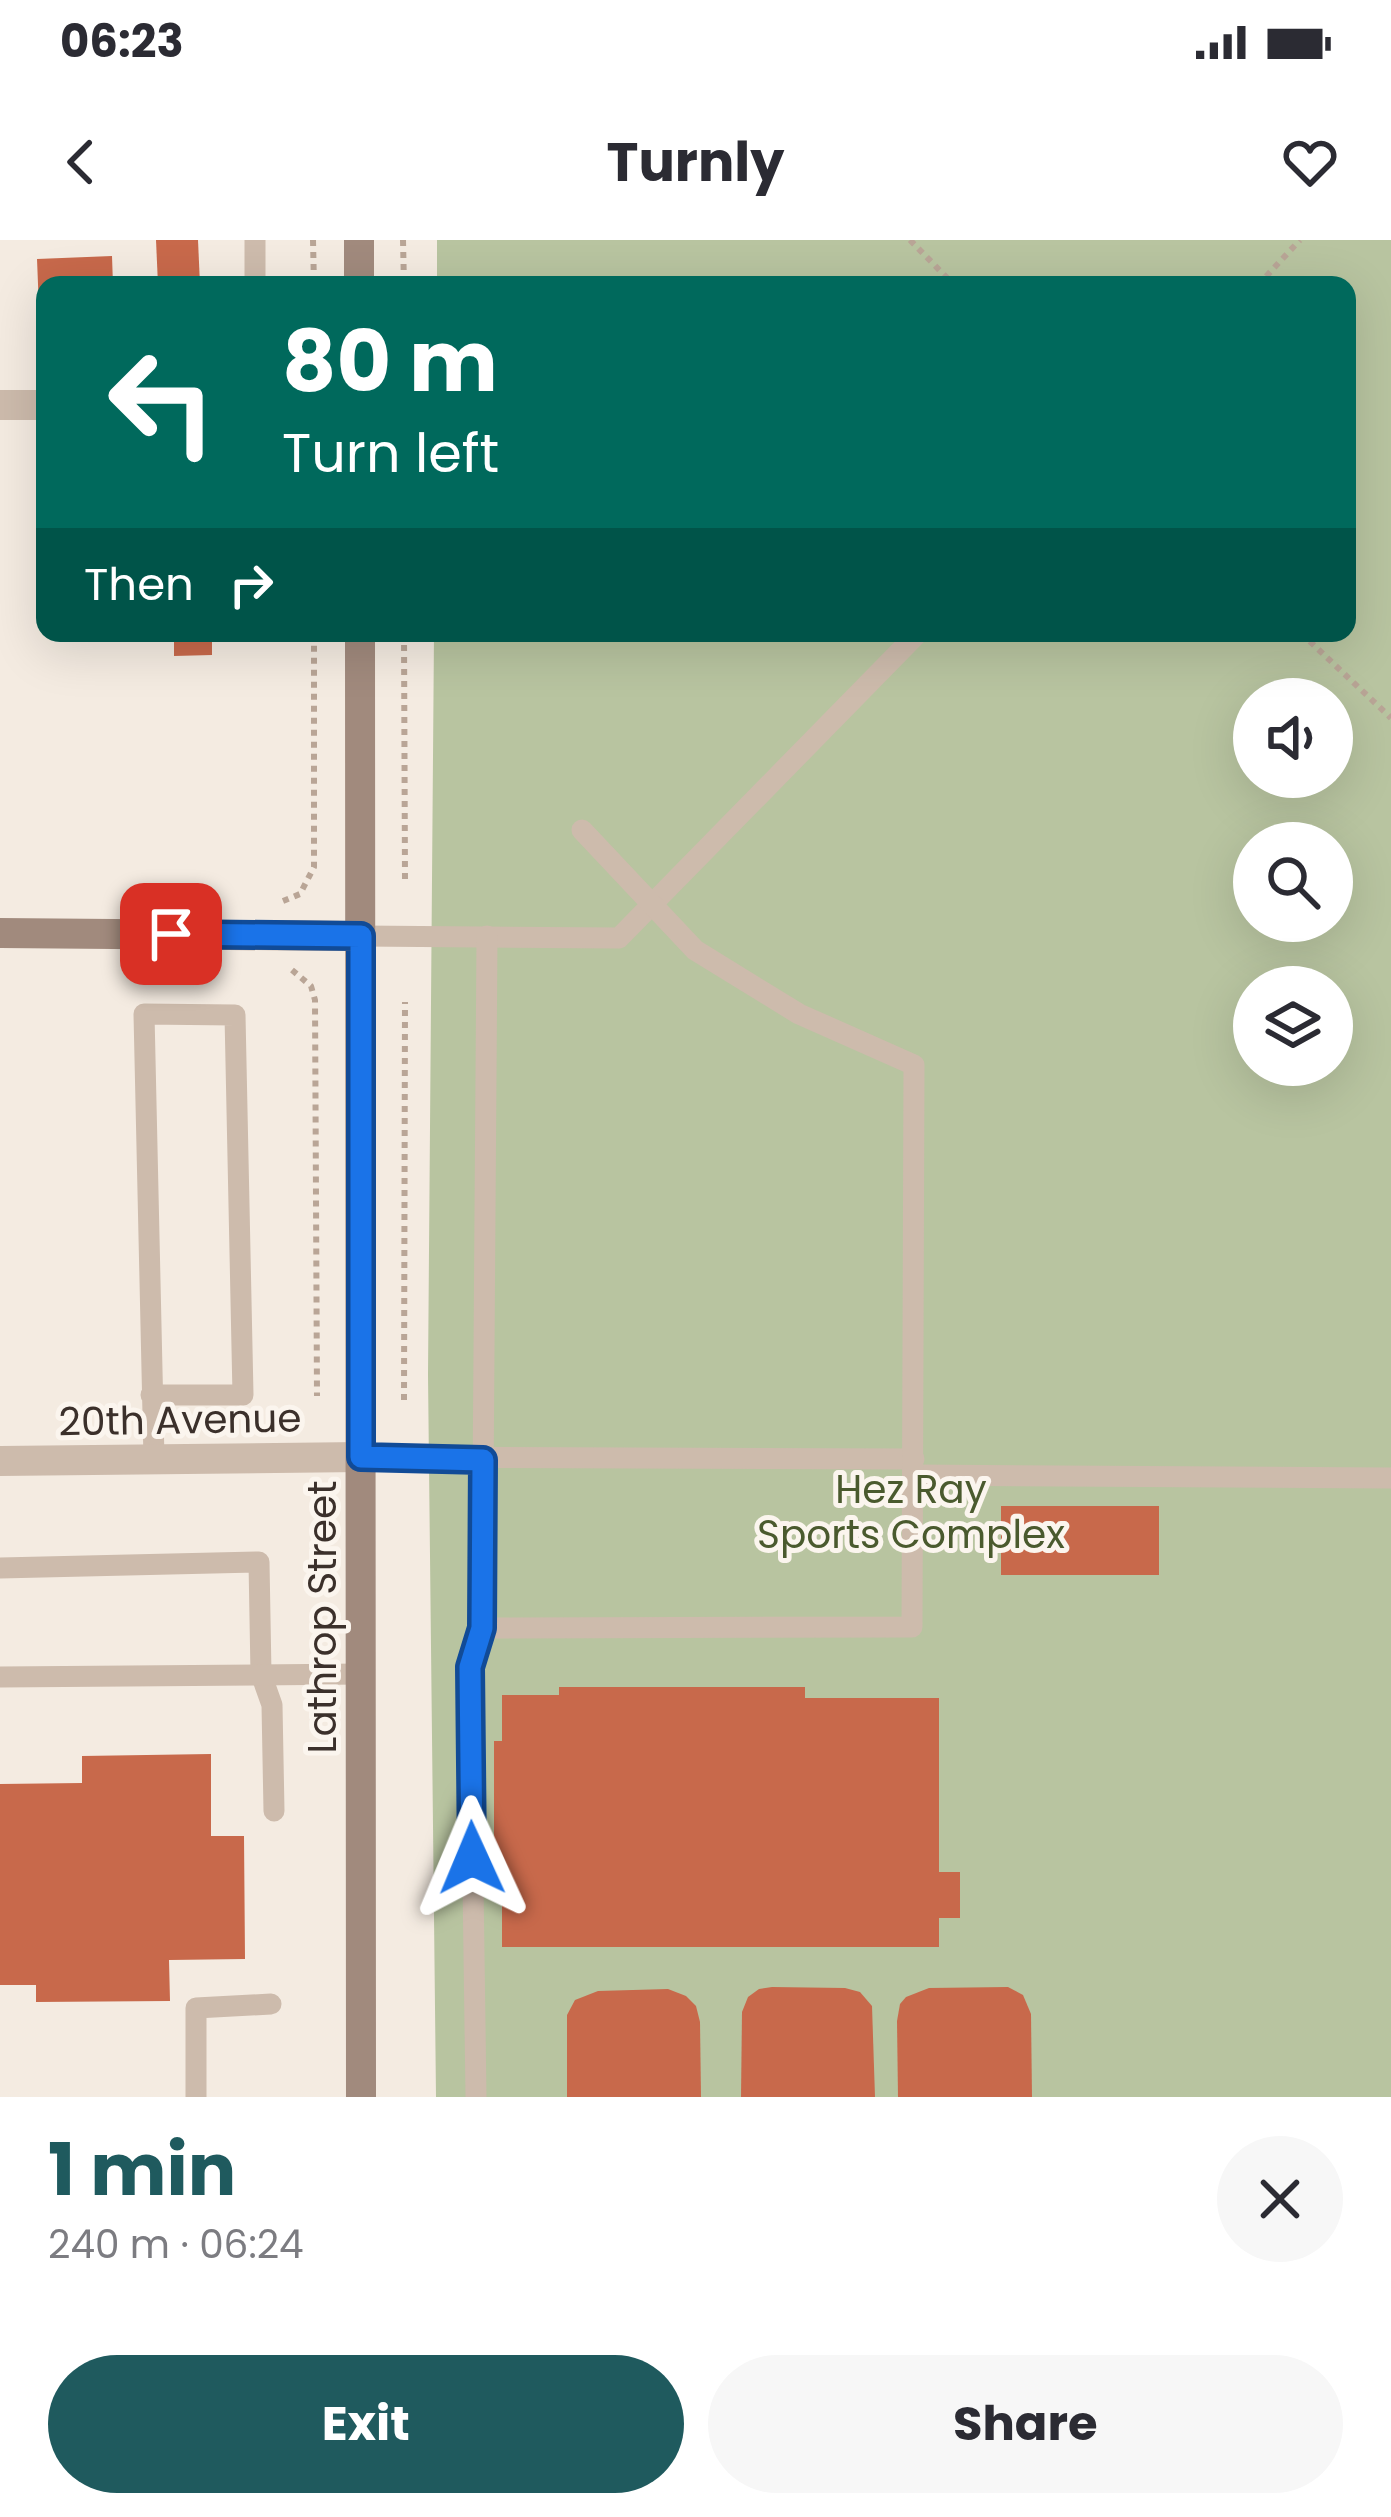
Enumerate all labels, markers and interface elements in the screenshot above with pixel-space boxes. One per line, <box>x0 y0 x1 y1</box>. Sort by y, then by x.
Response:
text: 06:23 <box>60 10 184 73</box>
text: Turnly <box>607 124 784 200</box>
icon: back <box>48 129 114 195</box>
icon: heart <box>1277 129 1343 195</box>
text: 80 m <box>282 303 498 420</box>
icon: left <box>84 324 240 480</box>
text: Turn left <box>282 415 499 491</box>
icon: right <box>218 552 284 618</box>
text: Then <box>84 553 194 616</box>
map controls <box>1233 678 1353 1086</box>
button: sound <box>1233 678 1353 798</box>
button: search <box>1233 822 1353 942</box>
pin <box>120 883 222 985</box>
icon: arrive <box>138 901 204 967</box>
button: layers <box>1233 966 1353 1086</box>
street label: 20th Avenue <box>58 1390 302 1450</box>
park label: Hez Ray Sports Complex <box>757 1462 1065 1562</box>
street label: Lathrop Street <box>295 1481 350 1753</box>
position arrow <box>409 1795 535 1921</box>
text: 1 min <box>48 2119 236 2220</box>
button: close <box>1217 2136 1343 2262</box>
text: 240 m · 06:24 <box>48 2217 304 2272</box>
button: Exit <box>48 2355 684 2493</box>
button: Share <box>708 2355 1343 2493</box>

